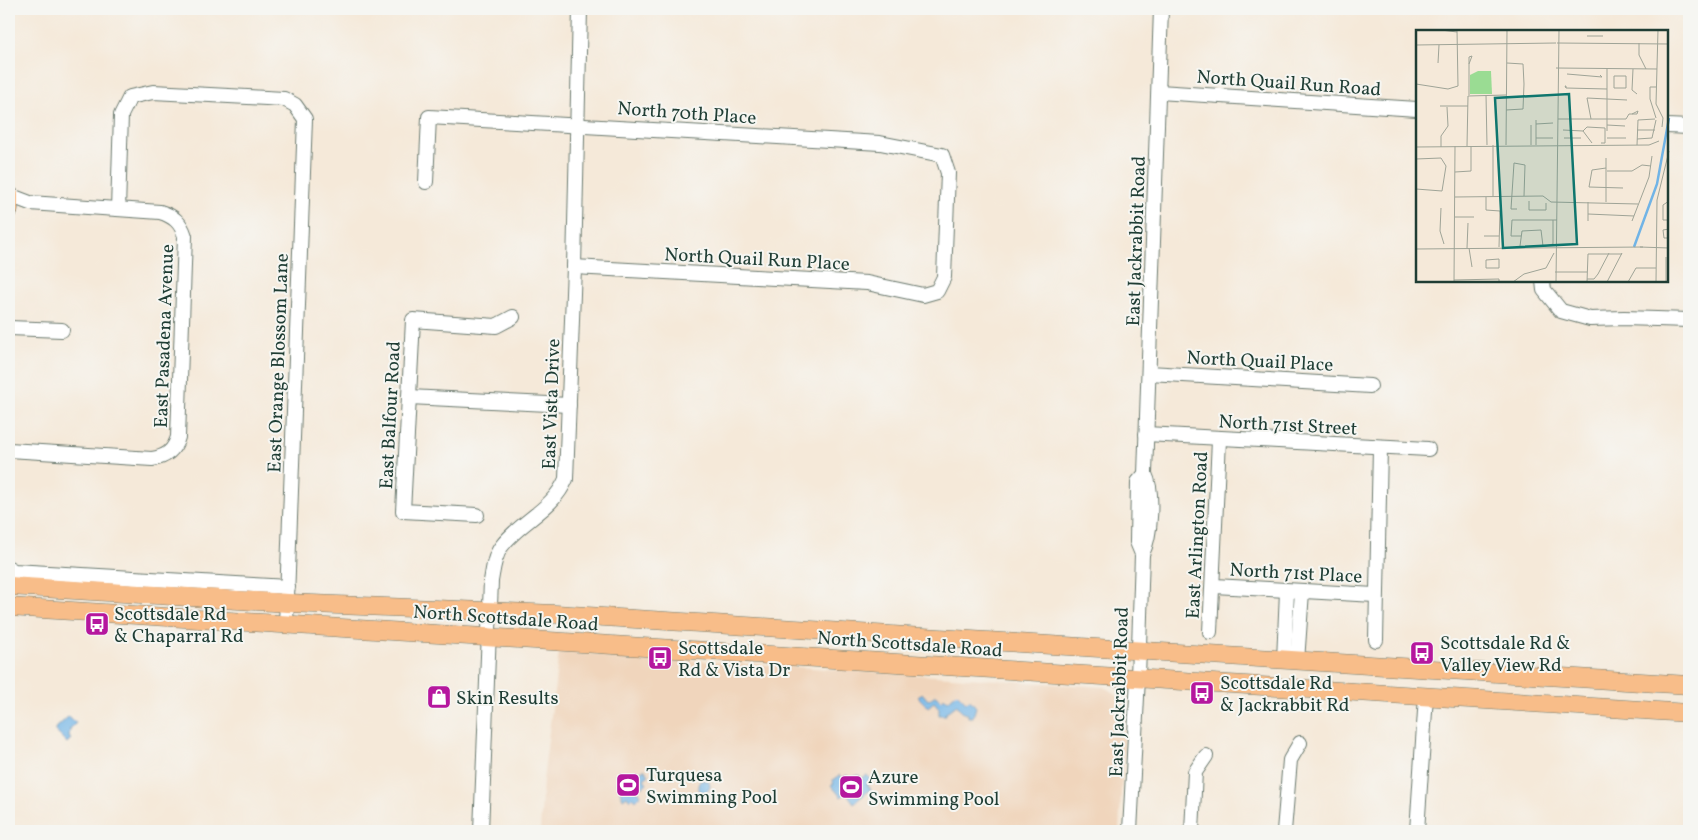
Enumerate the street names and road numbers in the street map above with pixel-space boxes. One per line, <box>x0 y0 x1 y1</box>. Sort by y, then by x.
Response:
street label: North Quail Run Road <box>1196 65 1382 103</box>
street label: North 70th Place <box>616 96 757 132</box>
street label: East Jackrabbit Road <box>1121 155 1153 327</box>
street label: North Quail Run Place <box>663 242 850 278</box>
street label: East Pasadena Avenue <box>149 244 181 428</box>
street label: East Orange Blossom Lane <box>262 253 296 473</box>
street label: East Vista Drive <box>537 338 567 470</box>
street label: East Balfour Road <box>374 340 408 490</box>
street label: North Quail Place <box>1186 345 1334 379</box>
street label: North 71st Street <box>1218 409 1358 443</box>
street label: East Arlington Road <box>1181 451 1215 620</box>
street label: North 71st Place <box>1229 558 1363 590</box>
street label: North Scottsdale Road <box>412 600 599 638</box>
street label: East Jackrabbit Road <box>1104 606 1136 778</box>
street label: North Scottsdale Road <box>816 626 1003 664</box>

